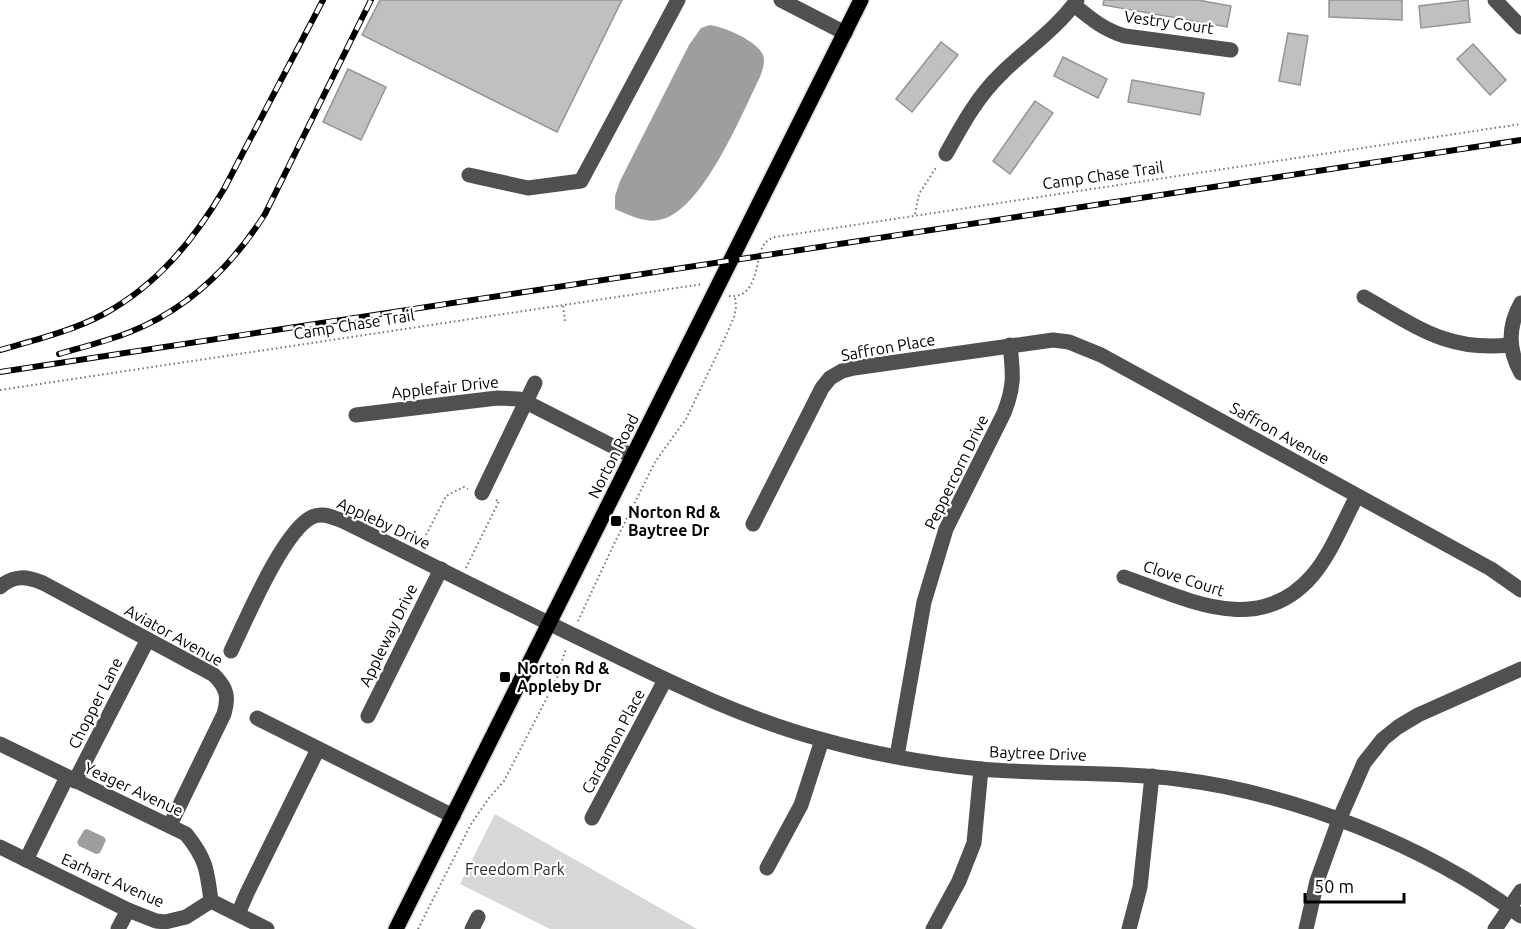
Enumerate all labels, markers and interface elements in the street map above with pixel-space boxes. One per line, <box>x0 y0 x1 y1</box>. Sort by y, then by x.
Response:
street label: Vestry Court <box>1123 7 1216 37</box>
street label: Camp Chase Trail <box>1041 158 1165 192</box>
street label: Camp Chase Trail <box>292 306 416 342</box>
street label: Saffron Place <box>840 330 936 364</box>
street label: Applefair Drive <box>390 372 500 402</box>
street label: Saffron Avenue <box>1227 398 1333 468</box>
street label: Norton Road <box>584 411 642 501</box>
street label: Peppercorn Drive <box>920 412 992 532</box>
street label: Appleby Drive <box>335 494 433 552</box>
place label: Norton Rd & Baytree Dr <box>628 503 720 539</box>
marker: Norton Rd & Baytree Dr <box>609 514 623 528</box>
street label: Clove Court <box>1141 556 1228 600</box>
street label: Appleway Drive <box>355 581 421 689</box>
street label: Aviator Avenue <box>122 601 226 669</box>
street label: Chopper Lane <box>64 654 126 752</box>
place label: Norton Rd & Appleby Dr <box>517 659 609 695</box>
marker: Norton Rd & Appleby Dr <box>498 670 512 684</box>
street label: Cardamon Place <box>578 686 648 796</box>
street label: Baytree Drive <box>989 742 1087 764</box>
street label: Yeager Avenue <box>82 758 186 820</box>
street label: Earhart Avenue <box>59 849 167 911</box>
park label: Freedom Park <box>465 860 565 878</box>
scale bar <box>1305 866 1404 904</box>
text: 50 m <box>1314 876 1354 896</box>

